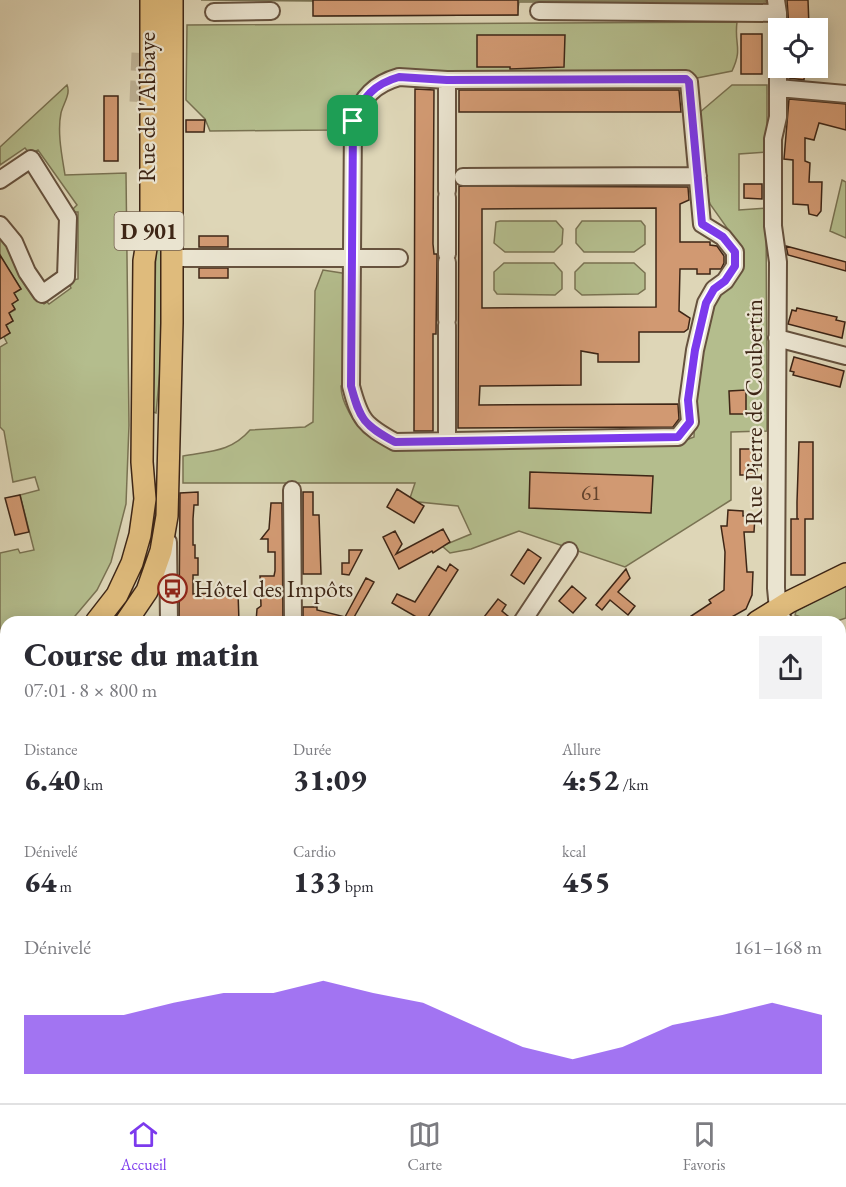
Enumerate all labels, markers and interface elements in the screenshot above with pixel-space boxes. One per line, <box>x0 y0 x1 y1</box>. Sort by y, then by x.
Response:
map controls <box>768 18 828 78</box>
button: locate <box>768 18 828 78</box>
street label: Rue de l'Abbaye <box>131 32 162 182</box>
pin <box>327 95 378 146</box>
icon: arrive <box>336 104 369 137</box>
road number: D 901 <box>114 212 184 250</box>
street label: Rue Pierre de Coubertin <box>738 299 769 525</box>
house number: 61 <box>581 479 601 506</box>
bus stop icon: Hôtel des Impôts <box>157 572 189 604</box>
place label: Hôtel des Impôts <box>194 573 353 604</box>
text: Course du matin <box>24 633 259 676</box>
button: share <box>759 636 822 699</box>
text: 07:01 · 8 × 800 m <box>24 677 157 703</box>
text: Distance <box>24 739 77 760</box>
text: Durée <box>293 739 331 760</box>
text: Allure <box>562 739 601 760</box>
text: 6.40 <box>24 760 80 799</box>
text: 31:09 <box>293 760 366 799</box>
text: 4:52 <box>562 760 619 799</box>
text: km <box>80 774 103 795</box>
text: /km <box>619 774 649 795</box>
text: Dénivelé <box>24 841 78 862</box>
text: Cardio <box>293 841 336 862</box>
text: kcal <box>562 841 586 862</box>
text: 64 <box>24 862 56 901</box>
text: 133 <box>293 862 342 901</box>
text: 455 <box>562 862 611 901</box>
text: m <box>56 876 72 897</box>
text: bpm <box>342 876 374 897</box>
text: Dénivelé <box>24 934 91 960</box>
text: 161–168 m <box>734 934 822 960</box>
tab: Accueil <box>120 1118 167 1175</box>
tab: Carte <box>408 1118 442 1175</box>
tab: Favoris <box>683 1118 726 1175</box>

